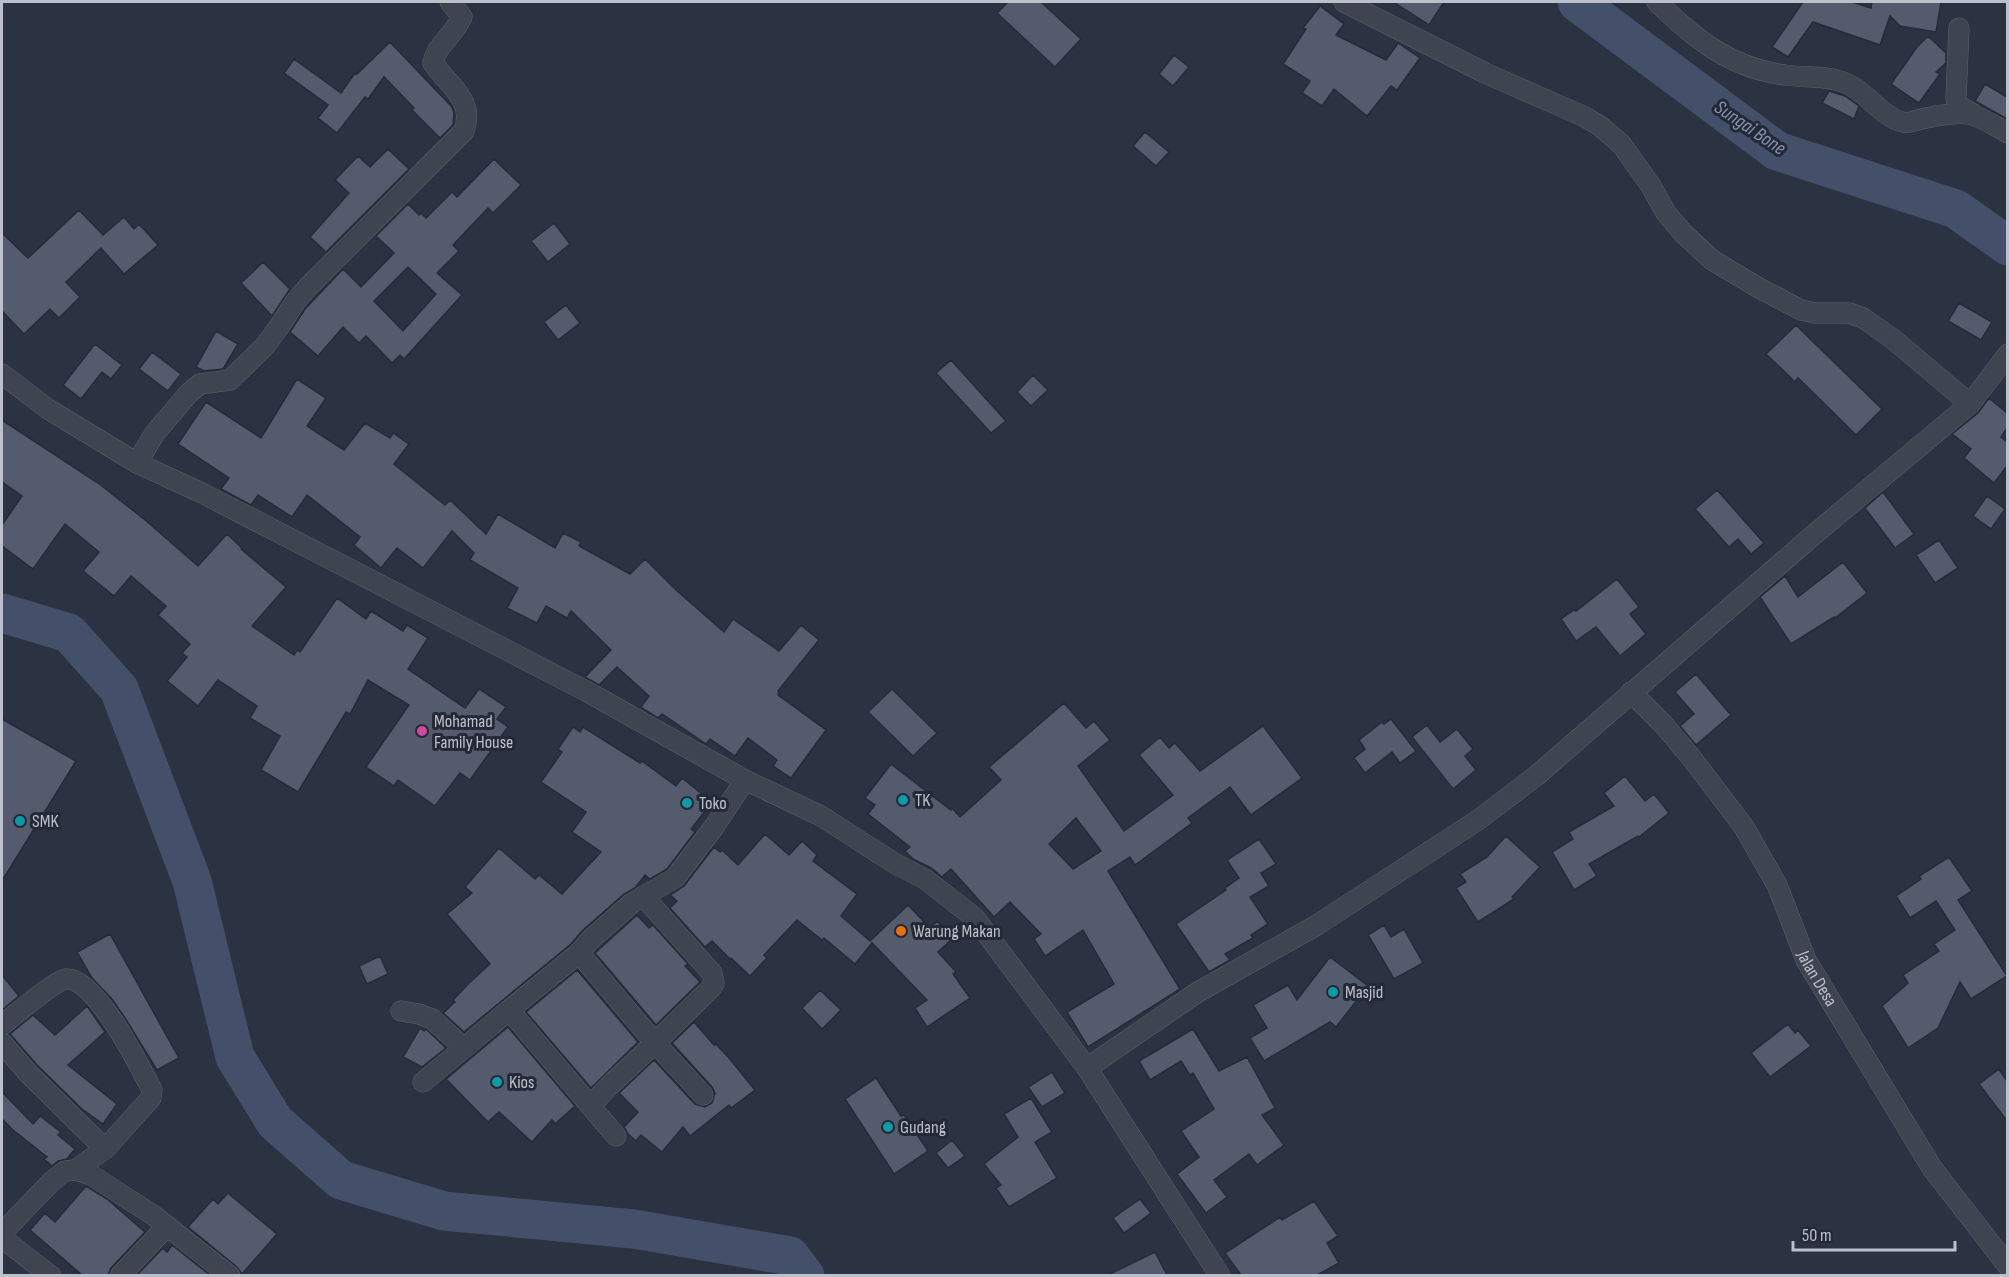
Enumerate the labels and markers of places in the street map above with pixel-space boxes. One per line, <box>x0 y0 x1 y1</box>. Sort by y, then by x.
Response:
place label: Mohamad Family House <box>434 711 513 753</box>
marker: Mohamad Family House <box>415 724 429 738</box>
place label: TK <box>915 790 931 811</box>
place label: Toko <box>699 793 727 814</box>
marker: TK <box>896 793 910 807</box>
marker: Toko <box>680 796 694 810</box>
place label: SMK <box>32 811 59 832</box>
marker: SMK <box>13 814 27 828</box>
place label: Warung Makan <box>913 921 1001 942</box>
marker: Warung Makan <box>894 924 908 938</box>
place label: Masjid <box>1345 982 1383 1003</box>
marker: Masjid <box>1326 985 1340 999</box>
place label: Kios <box>509 1072 534 1093</box>
marker: Kios <box>490 1075 504 1089</box>
place label: Gudang <box>900 1117 946 1138</box>
marker: Gudang <box>881 1120 895 1134</box>

